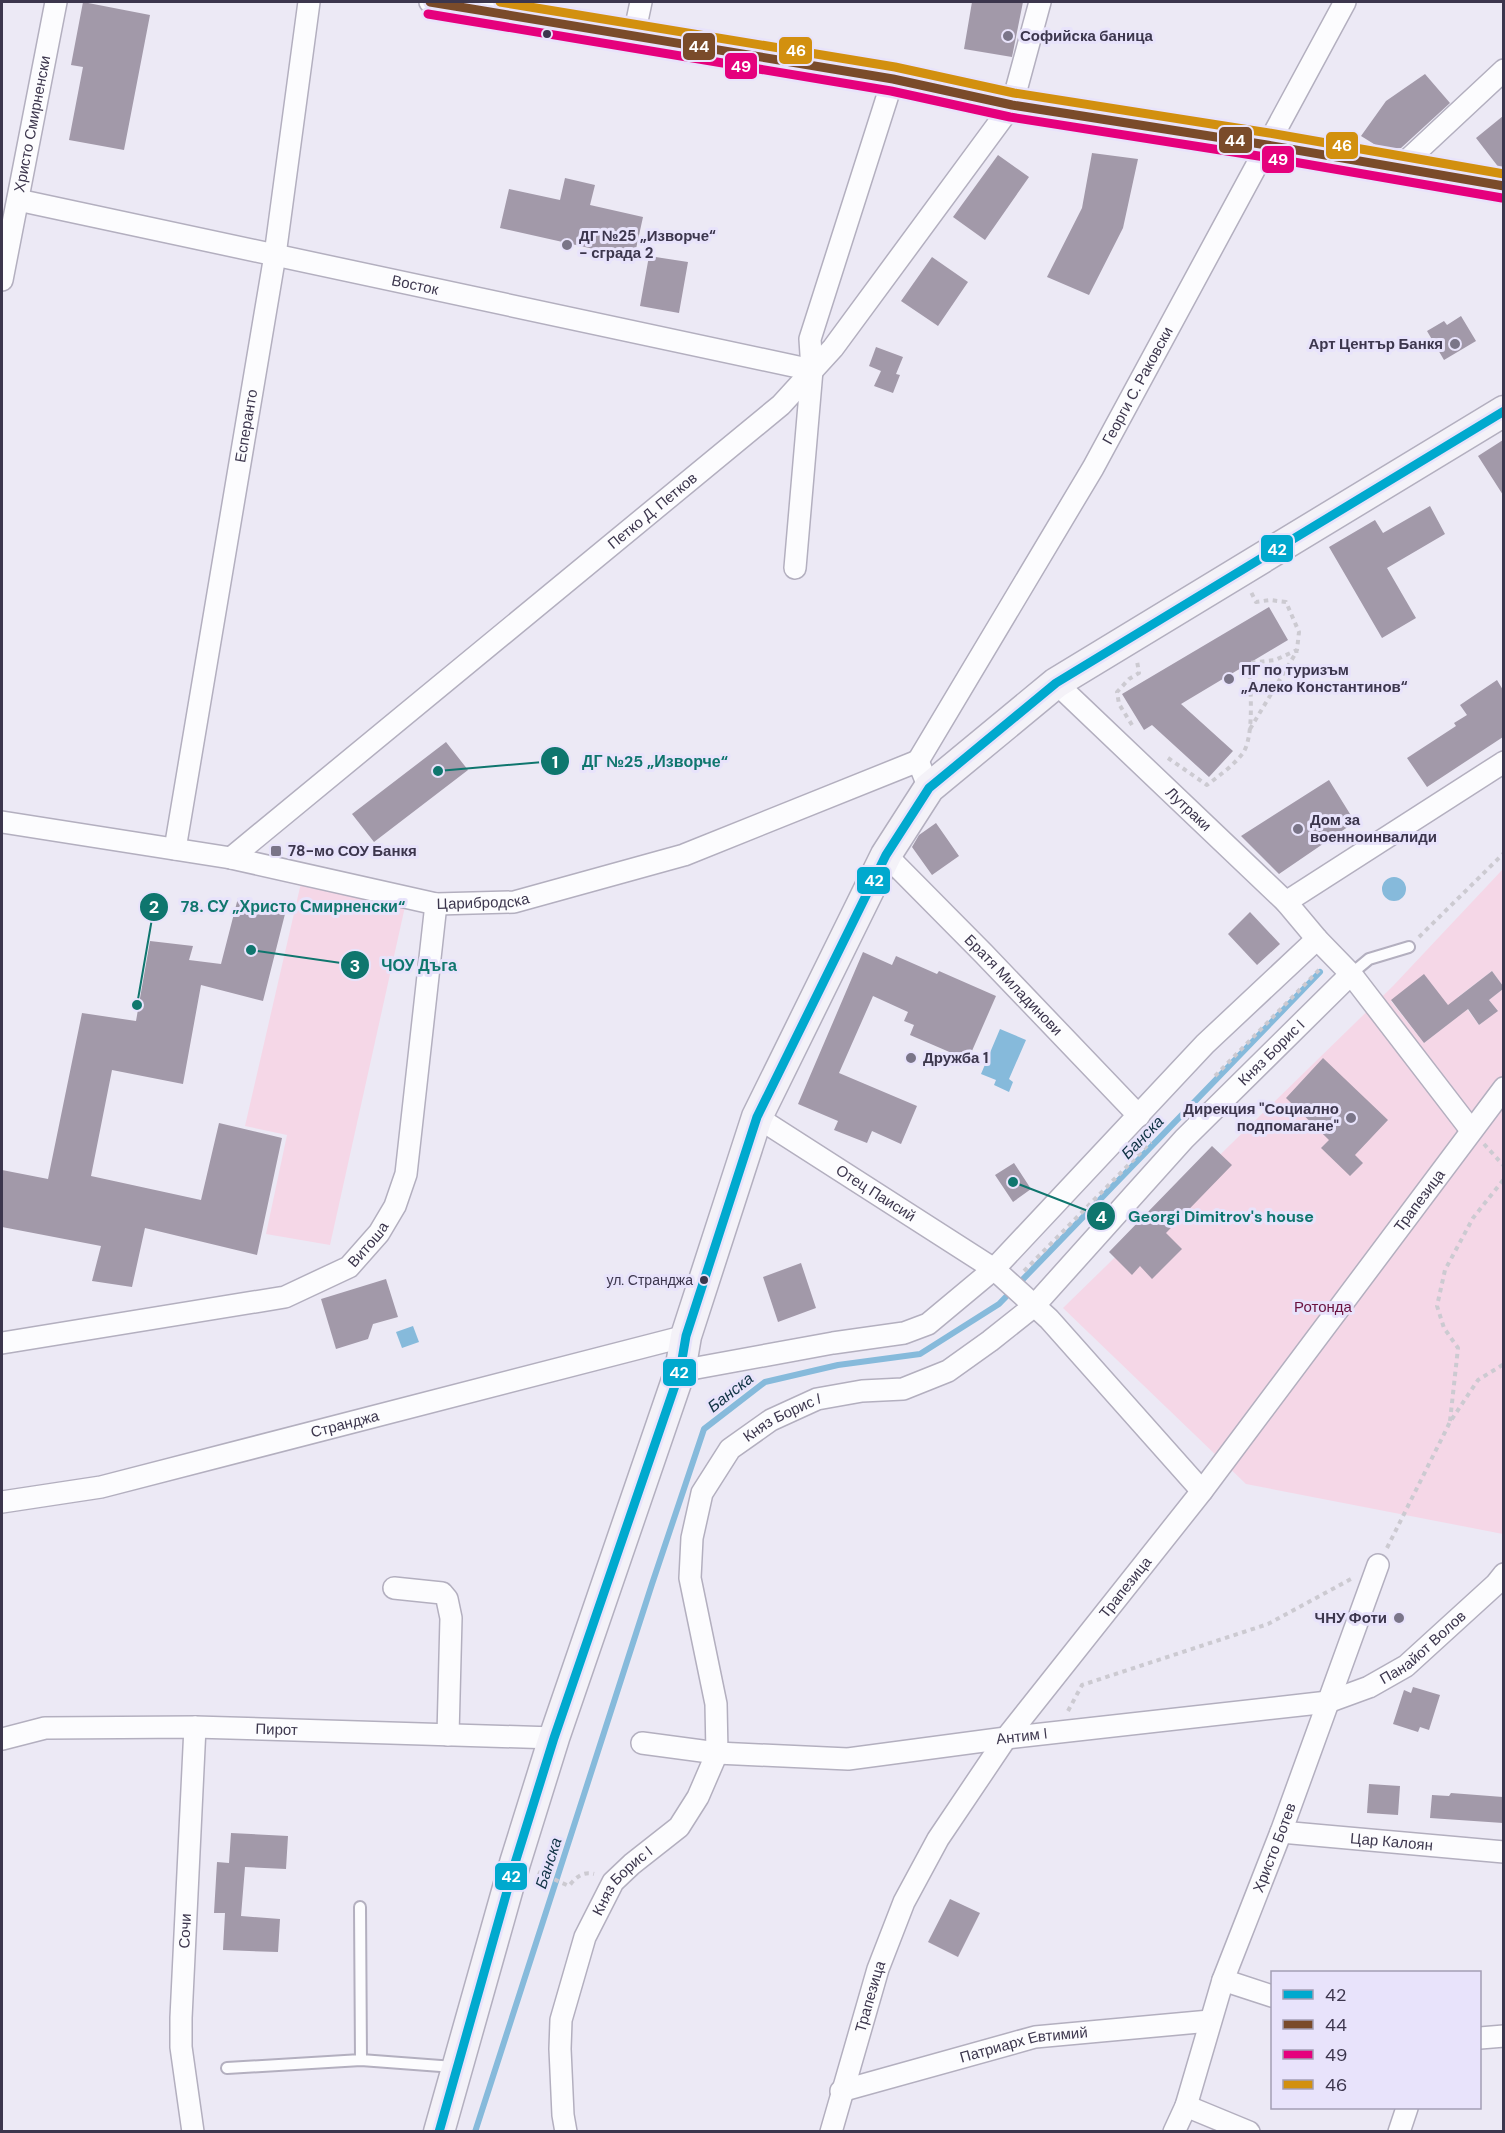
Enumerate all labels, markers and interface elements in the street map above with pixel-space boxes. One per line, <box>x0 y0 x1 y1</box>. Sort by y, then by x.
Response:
place label: Софийска баница <box>1020 26 1154 46</box>
unlabelled marker <box>541 28 553 40</box>
marker: Софийска баница <box>1001 29 1015 43</box>
line badge: 44 <box>682 32 716 61</box>
text: 44 <box>689 36 709 57</box>
line badge: 46 <box>778 36 813 65</box>
text: 46 <box>786 40 806 61</box>
line badge: 49 <box>724 52 758 80</box>
street label: Христо Смирненски <box>9 54 55 194</box>
text: 49 <box>731 56 751 77</box>
line badge: 44 <box>1218 126 1253 154</box>
text: 44 <box>1225 130 1245 151</box>
line badge: 46 <box>1325 131 1359 160</box>
text: 46 <box>1332 135 1352 156</box>
line badge: 49 <box>1261 145 1295 174</box>
text: 49 <box>1268 149 1288 170</box>
place label: ДГ №25 „Изворче“ - сграда 2 <box>579 226 716 263</box>
marker: ДГ №25 „Изворче“ - сграда 2 <box>560 238 574 252</box>
street label: Восток <box>390 270 441 300</box>
street label: Георги С. Раковски <box>1098 323 1178 448</box>
place label: Арт Център Банкя <box>1308 334 1443 354</box>
marker: Арт Център Банкя <box>1448 337 1462 351</box>
street label: Есперанто <box>230 388 262 464</box>
street label: Петко Д. Петков <box>604 468 701 554</box>
line badge: 42 <box>1260 534 1294 563</box>
text: 42 <box>1267 539 1287 560</box>
place label: ПГ по туризъм „Алеко Константинов“ <box>1241 660 1408 697</box>
marker: ПГ по туризъм „Алеко Константинов“ <box>1222 672 1236 686</box>
callout: ДГ №25 „Изворче“ <box>540 744 740 778</box>
text: 1 <box>552 750 558 774</box>
text: ДГ №25 „Изворче“ <box>582 751 728 772</box>
street label: Лутраки <box>1161 783 1216 836</box>
place label: Дом за военноинвалиди <box>1310 810 1437 847</box>
marker: Дом за военноинвалиди <box>1291 822 1305 836</box>
place label: 78-мо СОУ Банкя <box>288 841 417 861</box>
marker: 78-мо СОУ Банкя <box>269 844 283 858</box>
line badge: 42 <box>856 866 891 895</box>
text: 42 <box>864 870 884 891</box>
street label: Царибродска <box>436 888 532 914</box>
callout: 78. СУ „Христо Смирненски“ <box>139 890 417 924</box>
text: 2 <box>149 895 159 919</box>
text: 78. СУ „Христо Смирненски“ <box>181 896 405 917</box>
street label: Братя Миладинови <box>960 930 1067 1040</box>
callout: ЧОУ Дъга <box>340 948 469 982</box>
text: 3 <box>350 954 360 978</box>
text: ЧОУ Дъга <box>381 955 457 976</box>
street label: Княз Борис I <box>1234 1015 1309 1090</box>
place label: Дружба 1 <box>923 1048 988 1068</box>
marker: Дружба 1 <box>904 1051 918 1065</box>
place label: Дирекция "Социално подпомагане" <box>1183 1099 1339 1136</box>
water label: Банска <box>1117 1111 1168 1164</box>
marker: Дирекция "Социално подпомагане" <box>1344 1111 1358 1125</box>
street label: Отец Паисий <box>832 1160 919 1226</box>
street label: Трапезица <box>1390 1165 1450 1236</box>
callout: Georgi Dimitrov's house <box>1086 1199 1326 1233</box>
text: 4 <box>1095 1205 1107 1229</box>
text: Georgi Dimitrov's house <box>1128 1206 1314 1227</box>
street label: Витоша <box>343 1218 394 1272</box>
place label: ул. Странджа <box>606 1271 693 1289</box>
marker: ул. Странджа <box>698 1274 710 1286</box>
park label: Ротонда <box>1294 1297 1353 1317</box>
line badge: 42 <box>662 1358 697 1387</box>
text: 42 <box>669 1362 689 1383</box>
water label: Банска <box>703 1368 758 1417</box>
street label: Княз Борис I <box>739 1389 822 1447</box>
street label: Странджа <box>309 1405 382 1442</box>
street label: Трапезица <box>1095 1552 1156 1622</box>
street label: Панайот Волов <box>1376 1606 1470 1689</box>
place label: ЧНУ Фоти <box>1315 1608 1387 1628</box>
marker: ЧНУ Фоти <box>1392 1611 1406 1625</box>
street label: Пирот <box>255 1719 298 1740</box>
street label: Антим I <box>995 1723 1048 1749</box>
street label: Христо Ботев <box>1248 1800 1301 1895</box>
street label: Цар Калоян <box>1349 1828 1434 1856</box>
water label: Банска <box>530 1835 567 1891</box>
street label: Княз Борис I <box>588 1842 657 1919</box>
line badge: 42 <box>494 1862 528 1891</box>
text: 42 <box>501 1866 521 1887</box>
street label: Сочи <box>174 1913 196 1949</box>
street label: Трапезица <box>850 1957 890 2035</box>
legend <box>1271 1971 1481 2109</box>
text: 42 <box>1325 1983 1346 2007</box>
text: 44 <box>1325 2013 1347 2037</box>
street label: Патриарх Евтимий <box>958 2022 1089 2067</box>
text: 49 <box>1325 2043 1347 2067</box>
text: 46 <box>1325 2073 1347 2097</box>

